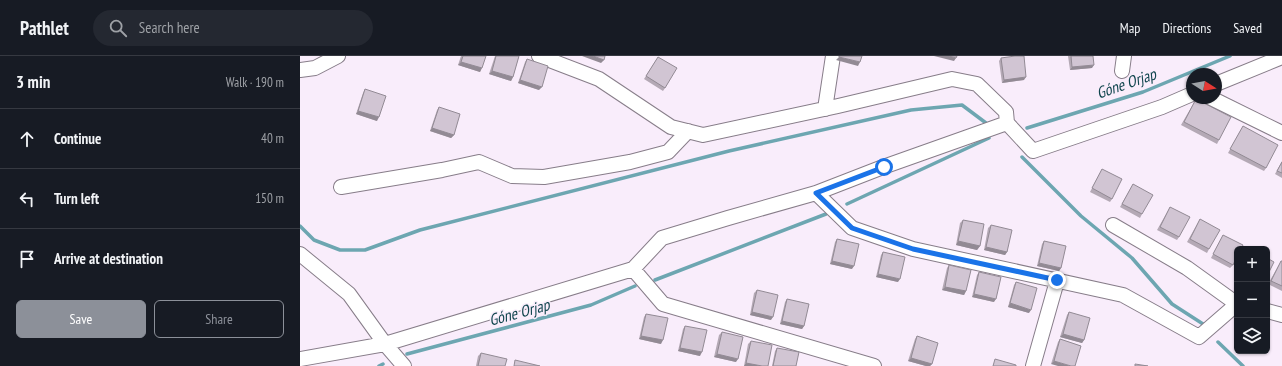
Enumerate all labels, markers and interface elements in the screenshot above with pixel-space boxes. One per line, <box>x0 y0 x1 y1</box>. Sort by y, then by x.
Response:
search box <box>93 10 373 46</box>
text: Pathlet <box>20 16 69 40</box>
icon: search <box>107 17 129 39</box>
text: Search here <box>139 18 200 37</box>
text: Map <box>1120 19 1140 37</box>
text: Directions <box>1162 19 1211 37</box>
text: Saved <box>1233 19 1262 37</box>
water label: Góne Orjap <box>1094 63 1159 103</box>
north arrow <box>1186 68 1222 104</box>
text: 3 min <box>16 71 50 93</box>
text: Walk · 190 m <box>226 74 284 91</box>
icon: ahead <box>16 128 38 150</box>
text: Continue <box>54 129 101 148</box>
text: 40 m <box>261 130 284 147</box>
route start <box>875 158 893 176</box>
icon: left <box>16 188 38 210</box>
text: Turn left <box>54 189 99 208</box>
text: 150 m <box>255 190 284 207</box>
map controls <box>1234 246 1270 354</box>
button: + <box>1234 246 1270 282</box>
icon: arrive <box>16 248 38 270</box>
text: Arrive at destination <box>54 249 163 268</box>
route end <box>1048 271 1066 289</box>
button: − <box>1234 282 1270 318</box>
water label: Góne Orjap <box>487 294 552 330</box>
button: Save <box>16 300 146 338</box>
button: Share <box>154 300 284 338</box>
button: layers <box>1234 318 1270 354</box>

